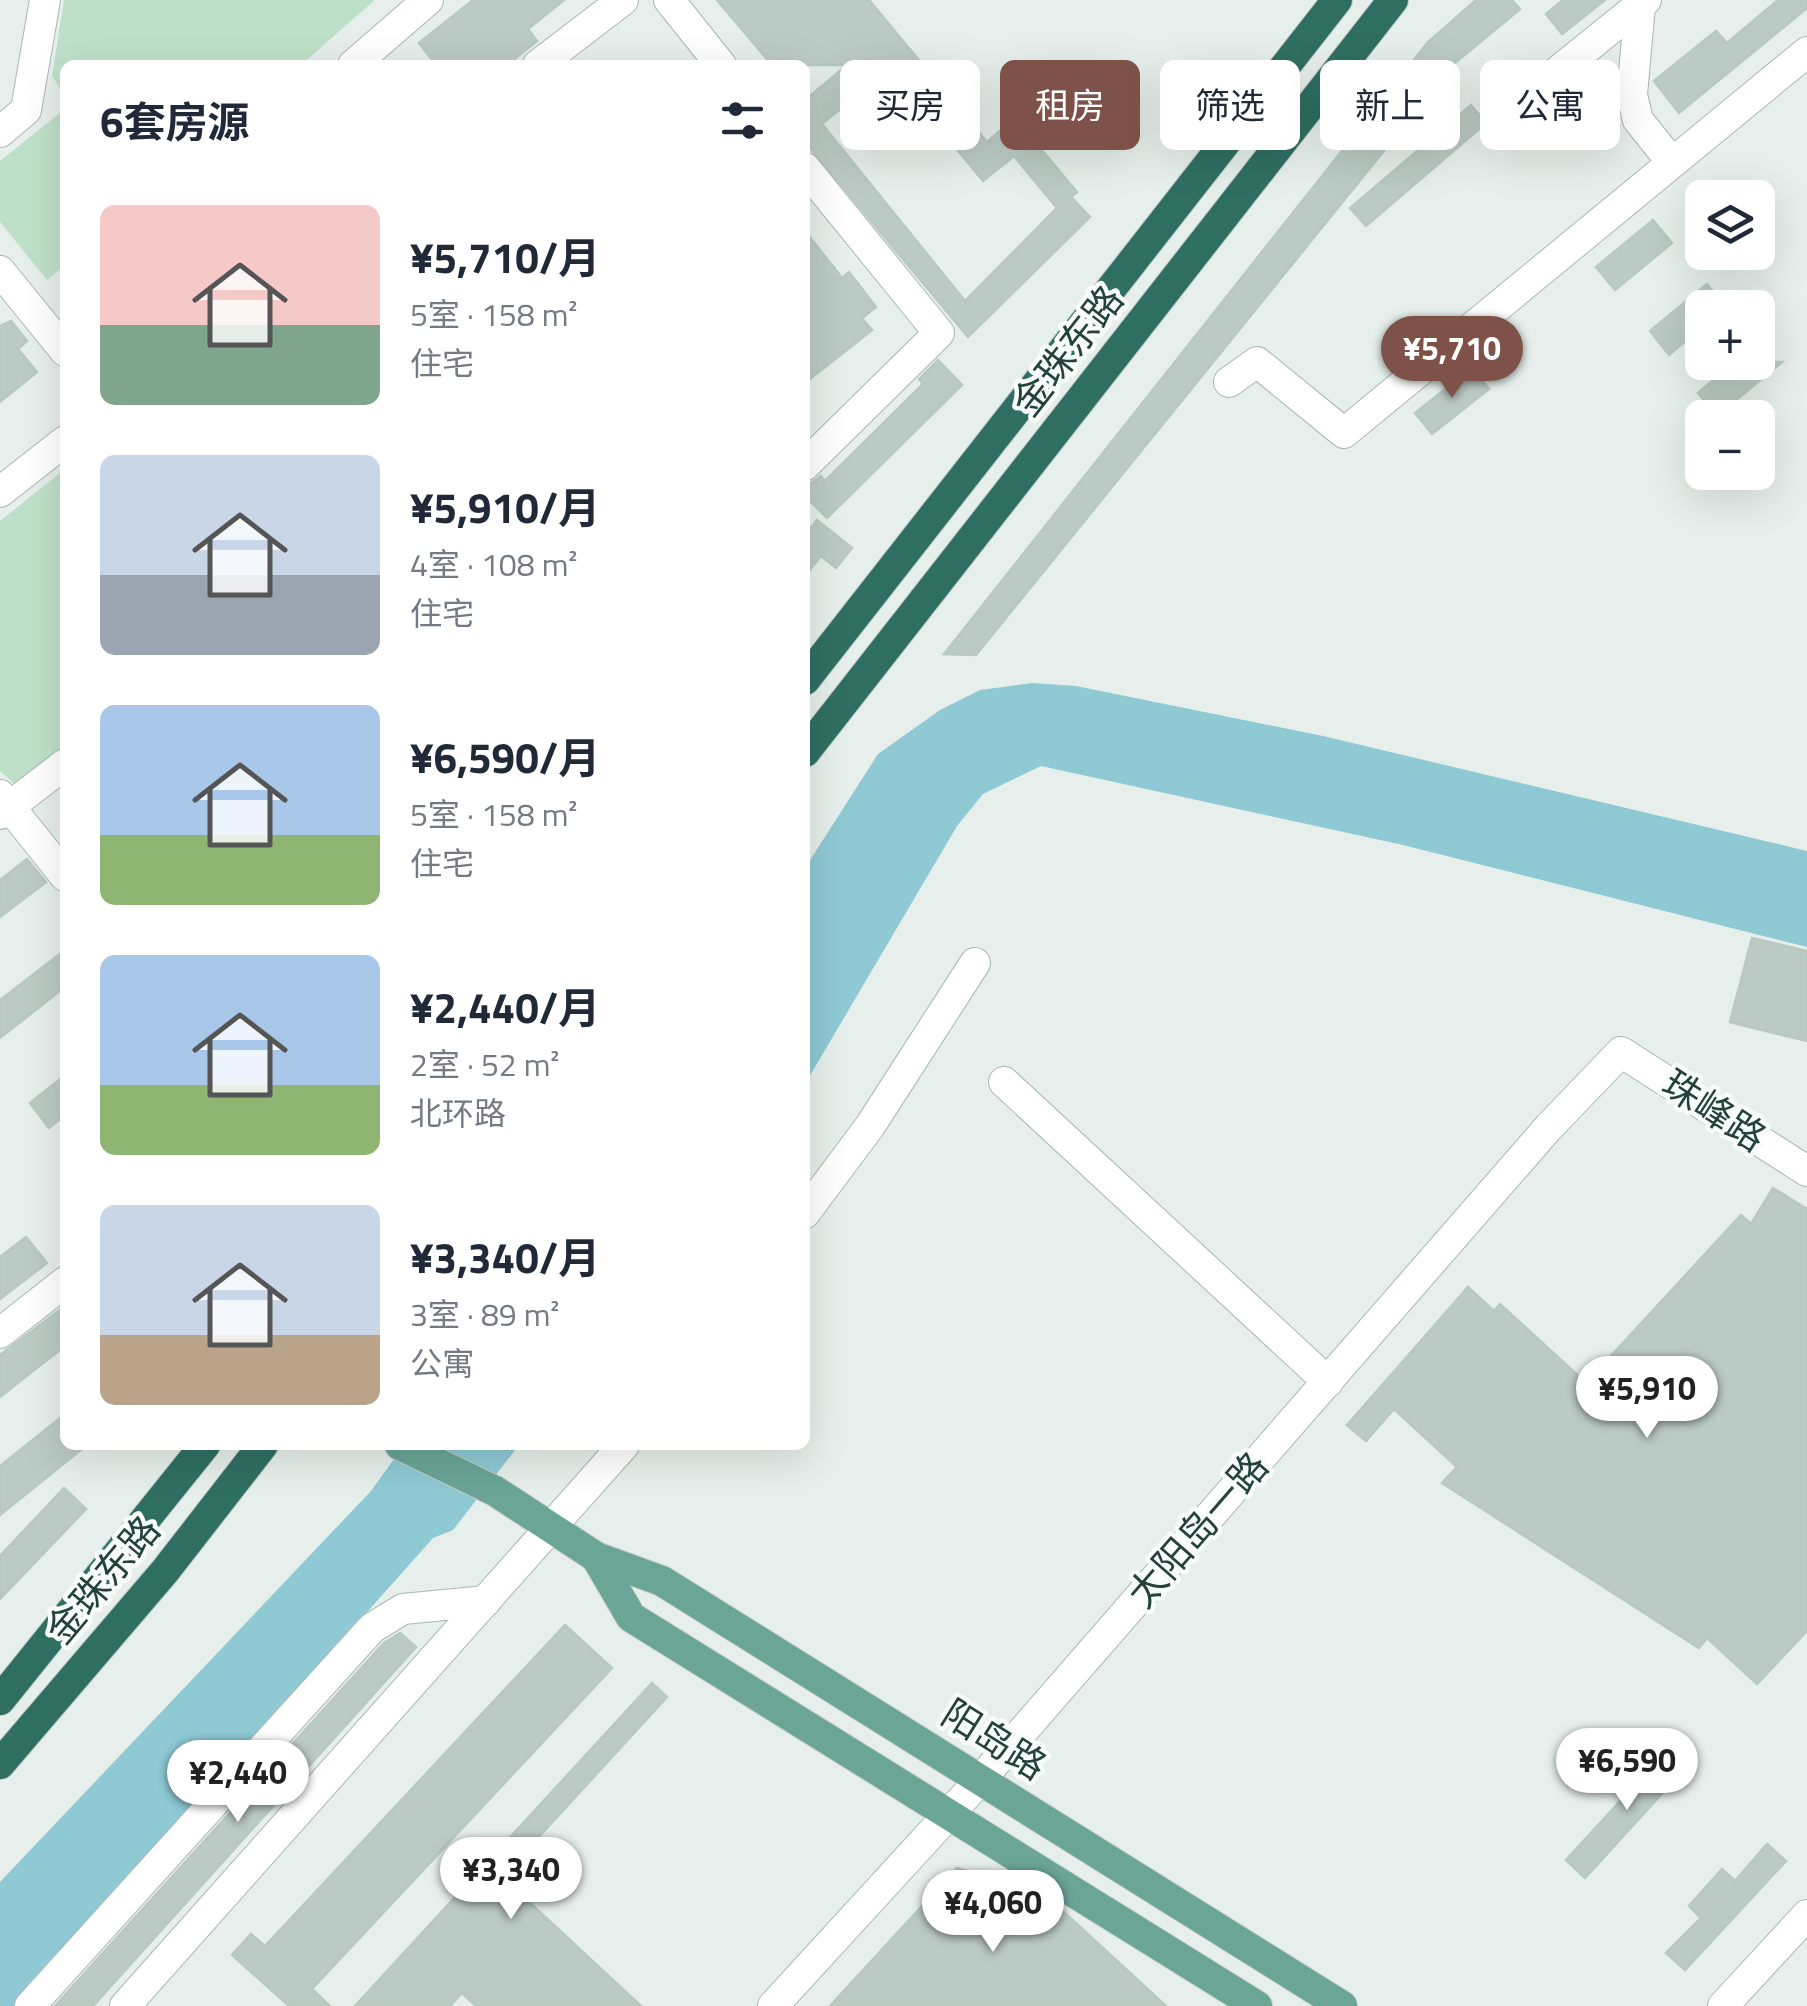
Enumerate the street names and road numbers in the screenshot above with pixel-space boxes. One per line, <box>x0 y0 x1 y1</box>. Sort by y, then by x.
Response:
street label: 金珠东路 <box>998 273 1137 428</box>
street label: 珠峰路 <box>1651 1055 1778 1166</box>
street label: 太阳岛一路 <box>1113 1439 1281 1620</box>
street label: 金珠东路 <box>31 1502 173 1656</box>
street label: 阳岛路 <box>931 1684 1058 1794</box>

